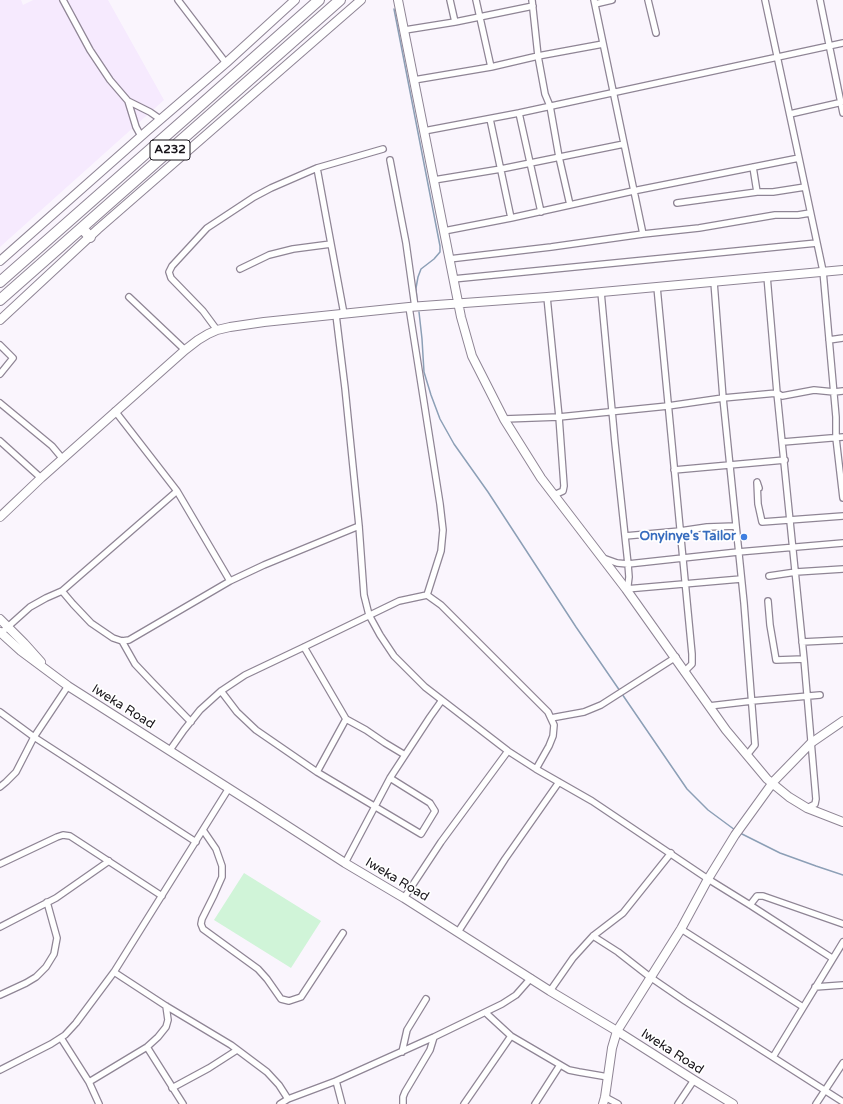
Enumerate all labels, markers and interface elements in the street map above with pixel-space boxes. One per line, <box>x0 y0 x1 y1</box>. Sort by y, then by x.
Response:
road number: A232 <box>150 140 190 160</box>
place label: Onyinye's Tailor <box>639 529 736 545</box>
marker: Onyinye's Tailor <box>739 532 749 542</box>
street label: Iweka Road <box>89 681 157 733</box>
street label: Iweka Road <box>362 855 432 905</box>
street label: Iweka Road <box>638 1026 706 1078</box>

